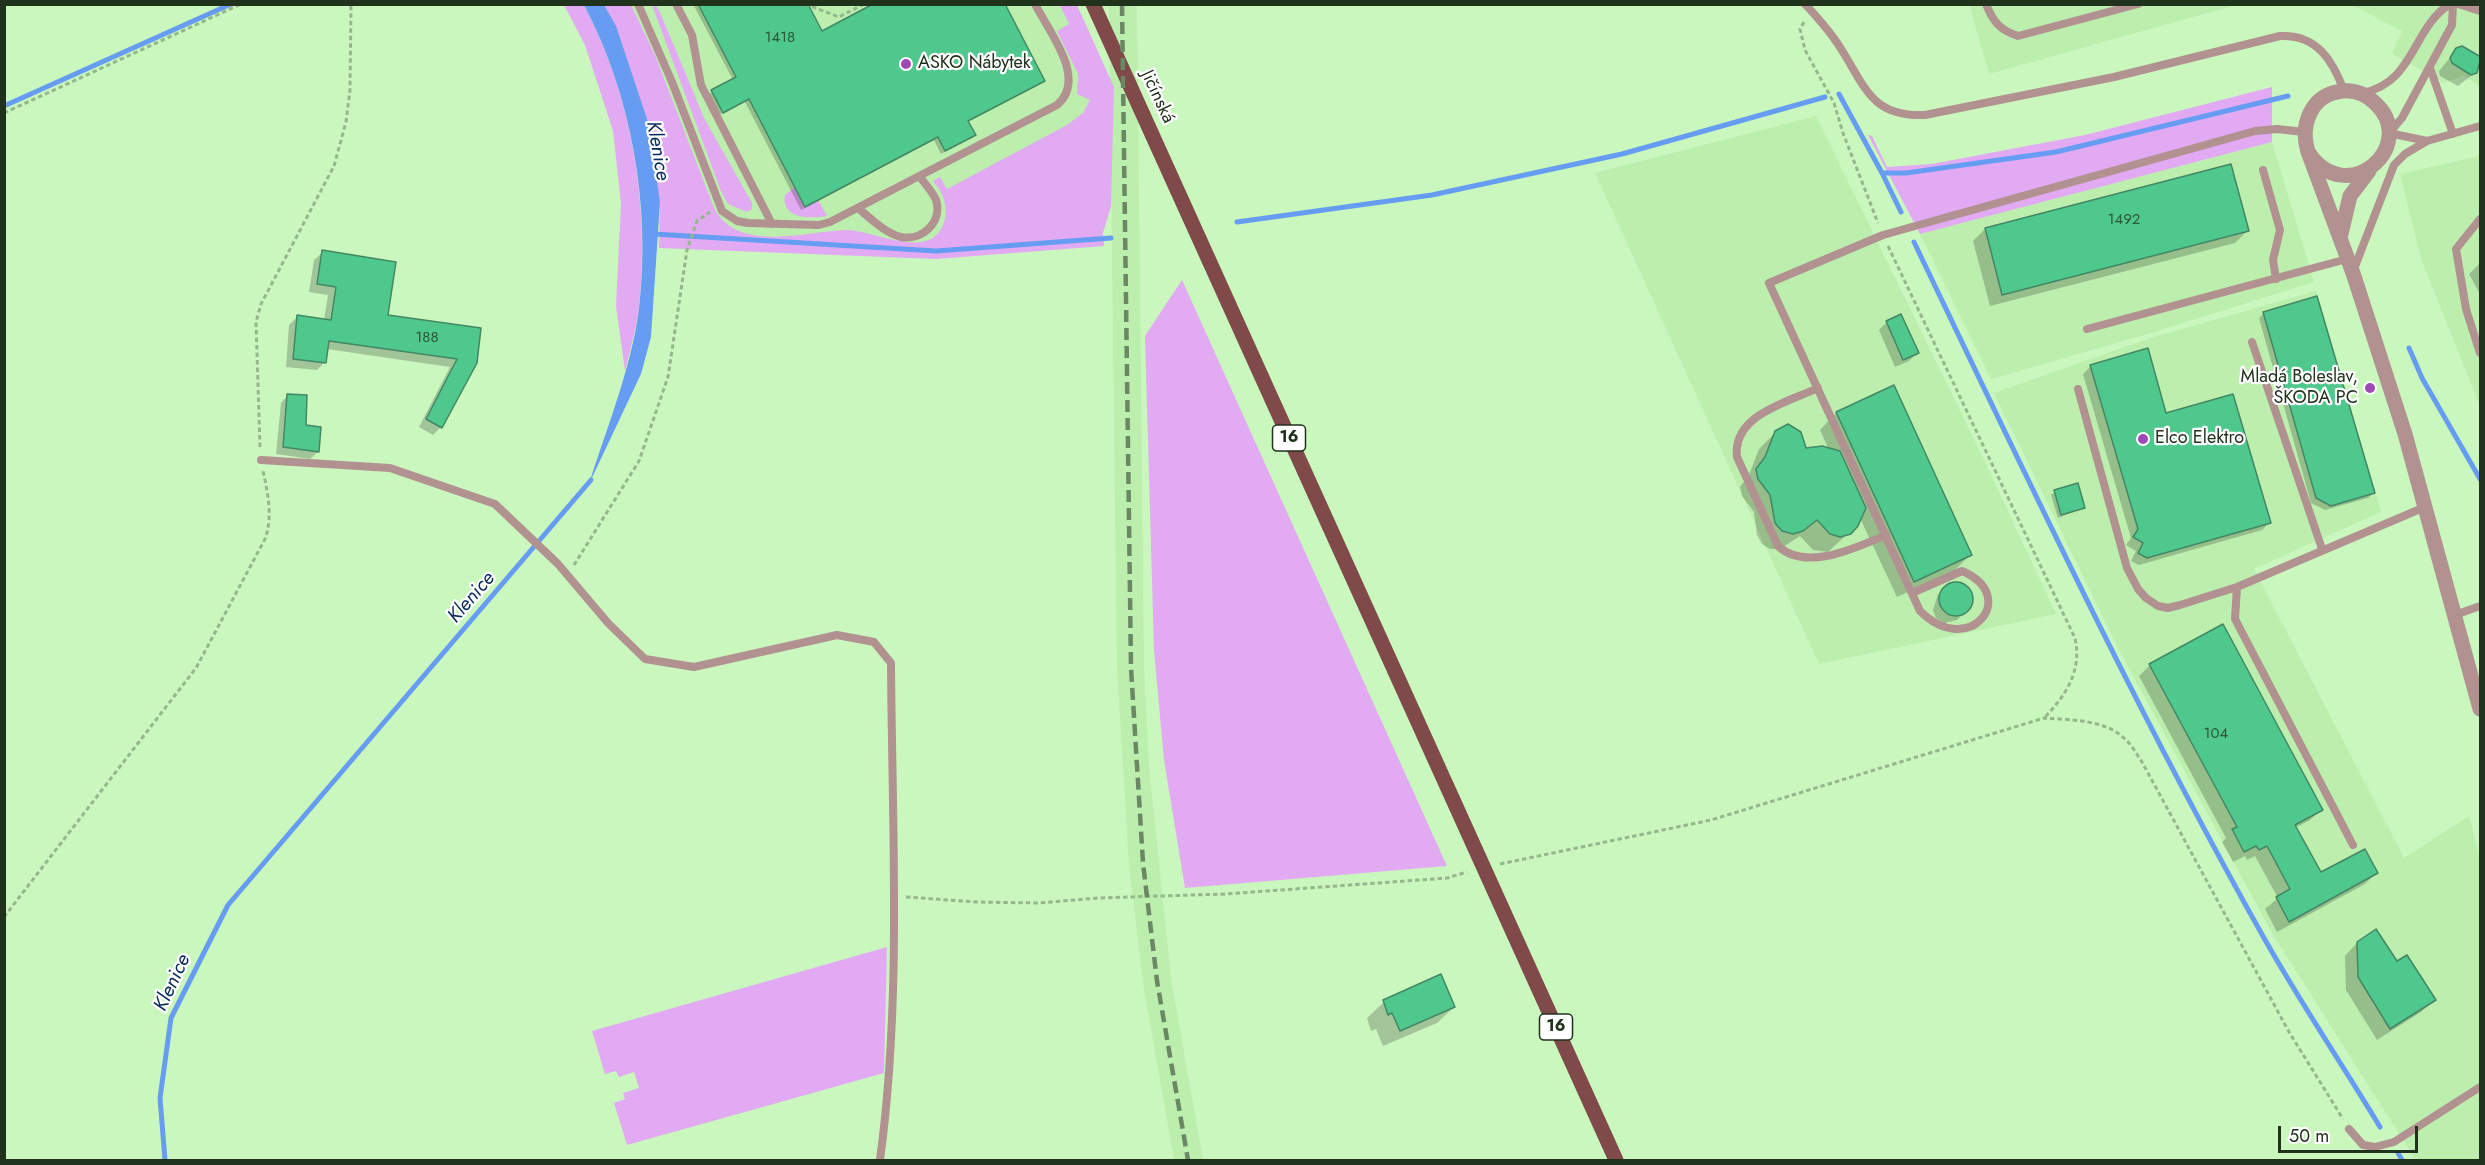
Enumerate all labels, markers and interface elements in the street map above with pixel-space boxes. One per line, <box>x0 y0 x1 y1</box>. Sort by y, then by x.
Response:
house number: 1418 <box>765 29 795 47</box>
place label: ASKO Nábytek <box>918 53 1031 75</box>
marker: ASKO Nábytek <box>899 57 913 71</box>
street label: Jičínská <box>1135 67 1179 127</box>
water label: Klenice <box>640 119 674 183</box>
house number: 1492 <box>2108 211 2140 229</box>
house number: 188 <box>415 329 439 347</box>
place label: Mladá Boleslav, ŠKODA PC <box>2241 367 2358 410</box>
marker: Mladá Boleslav, ŠKODA PC <box>2363 381 2377 395</box>
road number: 16 <box>1272 425 1306 451</box>
place label: Elco Elektro <box>2155 428 2244 450</box>
marker: Elco Elektro <box>2136 432 2150 446</box>
water label: Klenice <box>443 568 501 628</box>
house number: 104 <box>2204 725 2228 743</box>
water label: Klenice <box>149 951 197 1015</box>
road number: 16 <box>1540 1014 1572 1040</box>
scale bar <box>2281 1114 2420 1152</box>
text: 50 m <box>2289 1123 2329 1149</box>

